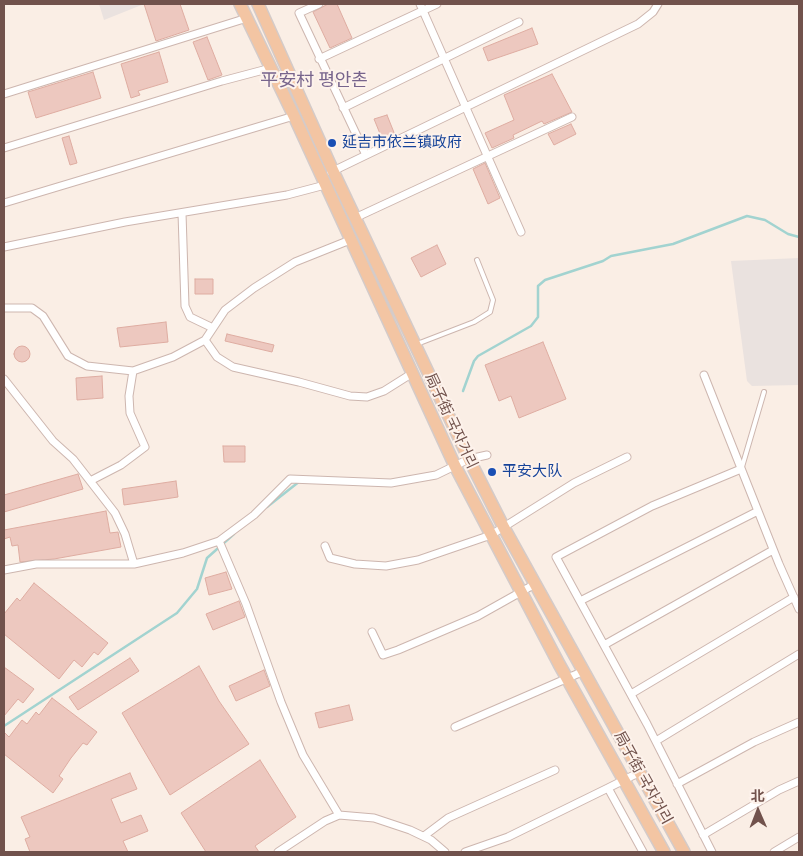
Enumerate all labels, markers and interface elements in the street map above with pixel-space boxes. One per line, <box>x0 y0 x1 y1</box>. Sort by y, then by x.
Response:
district label: 平安村 평안촌 <box>260 70 368 92</box>
place label: 延吉市依兰镇政府 <box>342 134 462 152</box>
marker: 延吉市依兰镇政府 <box>326 137 338 149</box>
street label: 局子街 국자거리 <box>421 370 481 472</box>
place label: 平安大队 <box>502 463 562 481</box>
marker: 平安大队 <box>486 466 498 478</box>
street label: 局子街 국자거리 <box>610 728 676 828</box>
north arrow <box>733 786 783 836</box>
text: 北 <box>751 787 765 805</box>

